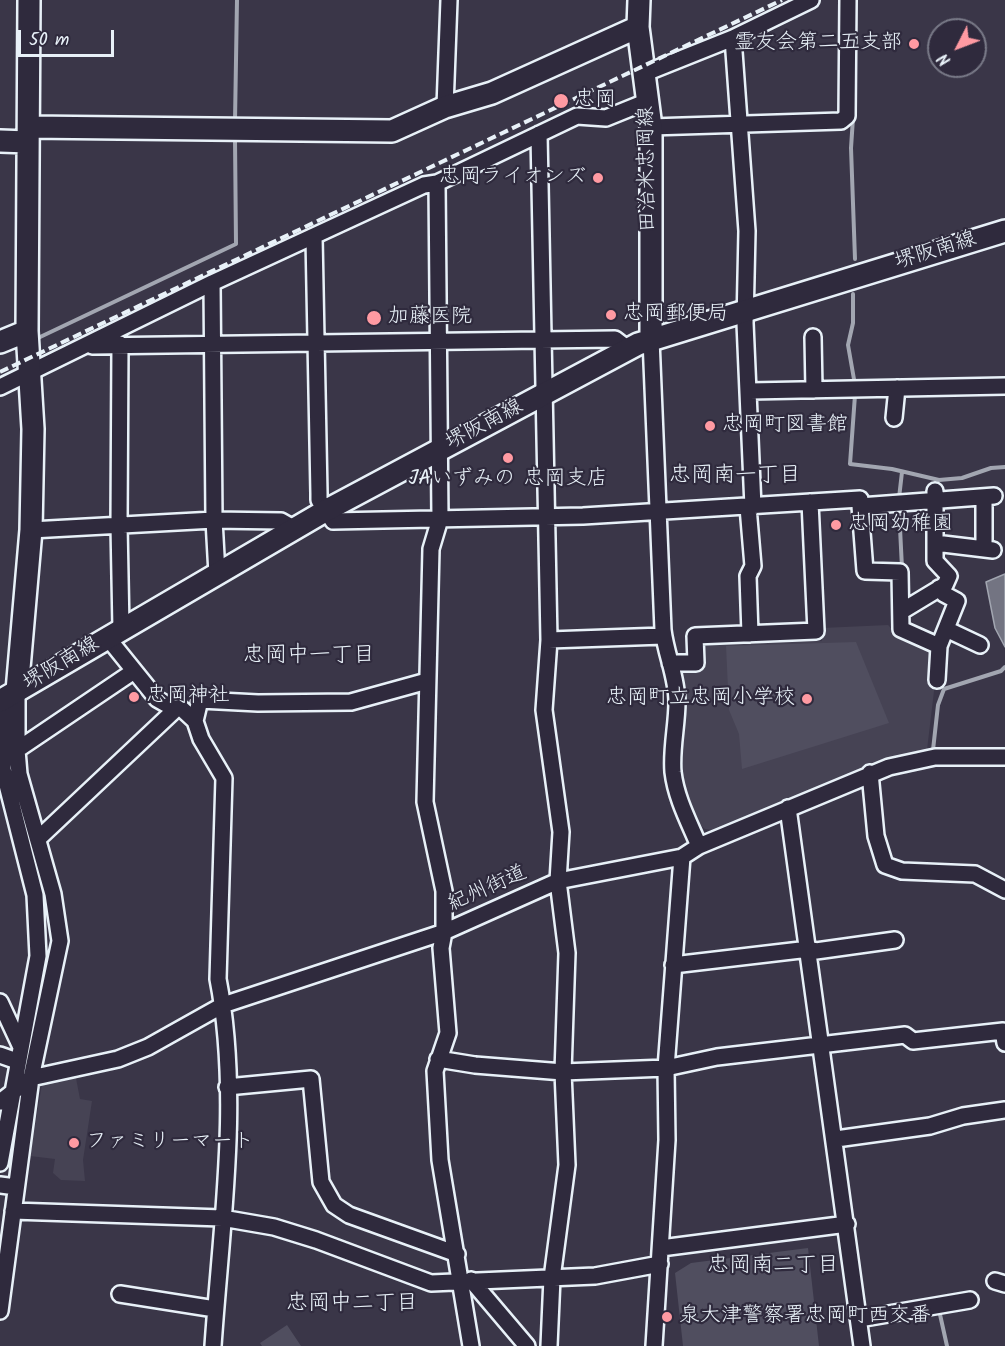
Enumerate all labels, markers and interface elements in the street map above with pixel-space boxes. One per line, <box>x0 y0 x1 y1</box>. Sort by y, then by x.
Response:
scale bar <box>21 18 117 56</box>
north arrow <box>927 18 987 78</box>
text: 50 m <box>29 26 69 55</box>
place label: 霊友会第二五支部 <box>734 31 902 57</box>
marker: 霊友会第二五支部 <box>907 37 921 51</box>
text: N <box>932 47 957 71</box>
place label: 忠岡 <box>574 88 616 114</box>
marker: 忠岡 <box>552 92 570 110</box>
street label: 田治米忠岡線 <box>635 106 663 232</box>
place label: 忠岡ライオンズ <box>439 165 586 191</box>
marker: 忠岡ライオンズ <box>591 171 605 185</box>
street label: 堺阪南線 <box>892 228 980 276</box>
place label: 忠岡郵便局 <box>623 302 728 328</box>
place label: 加藤医院 <box>388 305 472 331</box>
marker: 忠岡郵便局 <box>604 308 618 322</box>
marker: 加藤医院 <box>365 309 383 327</box>
street label: 堺阪南線 <box>442 395 528 457</box>
place label: 忠岡町図書館 <box>722 413 848 439</box>
marker: 忠岡町図書館 <box>703 419 717 433</box>
marker: JAいずみの 忠岡支店 <box>501 451 515 465</box>
district label: 忠岡南一丁目 <box>669 464 801 490</box>
place label: JAいずみの 忠岡支店 <box>408 467 608 493</box>
place label: 忠岡幼稚園 <box>848 512 953 538</box>
marker: 忠岡幼稚園 <box>829 518 843 532</box>
street label: 堺阪南線 <box>20 633 104 697</box>
district label: 忠岡中一丁目 <box>243 644 375 670</box>
place label: 忠岡神社 <box>146 684 230 710</box>
place label: 忠岡町立忠岡小学校 <box>606 686 795 712</box>
marker: 忠岡神社 <box>127 690 141 704</box>
marker: 忠岡町立忠岡小学校 <box>800 692 814 706</box>
street label: 紀州街道 <box>445 861 531 919</box>
place label: ファミリーマート <box>86 1130 254 1156</box>
marker: ファミリーマート <box>67 1136 81 1150</box>
district label: 忠岡南二丁目 <box>707 1254 839 1280</box>
district label: 忠岡中二丁目 <box>286 1292 418 1318</box>
place label: 泉大津警察署忠岡町西交番 <box>679 1304 931 1330</box>
marker: 泉大津警察署忠岡町西交番 <box>660 1310 674 1324</box>

